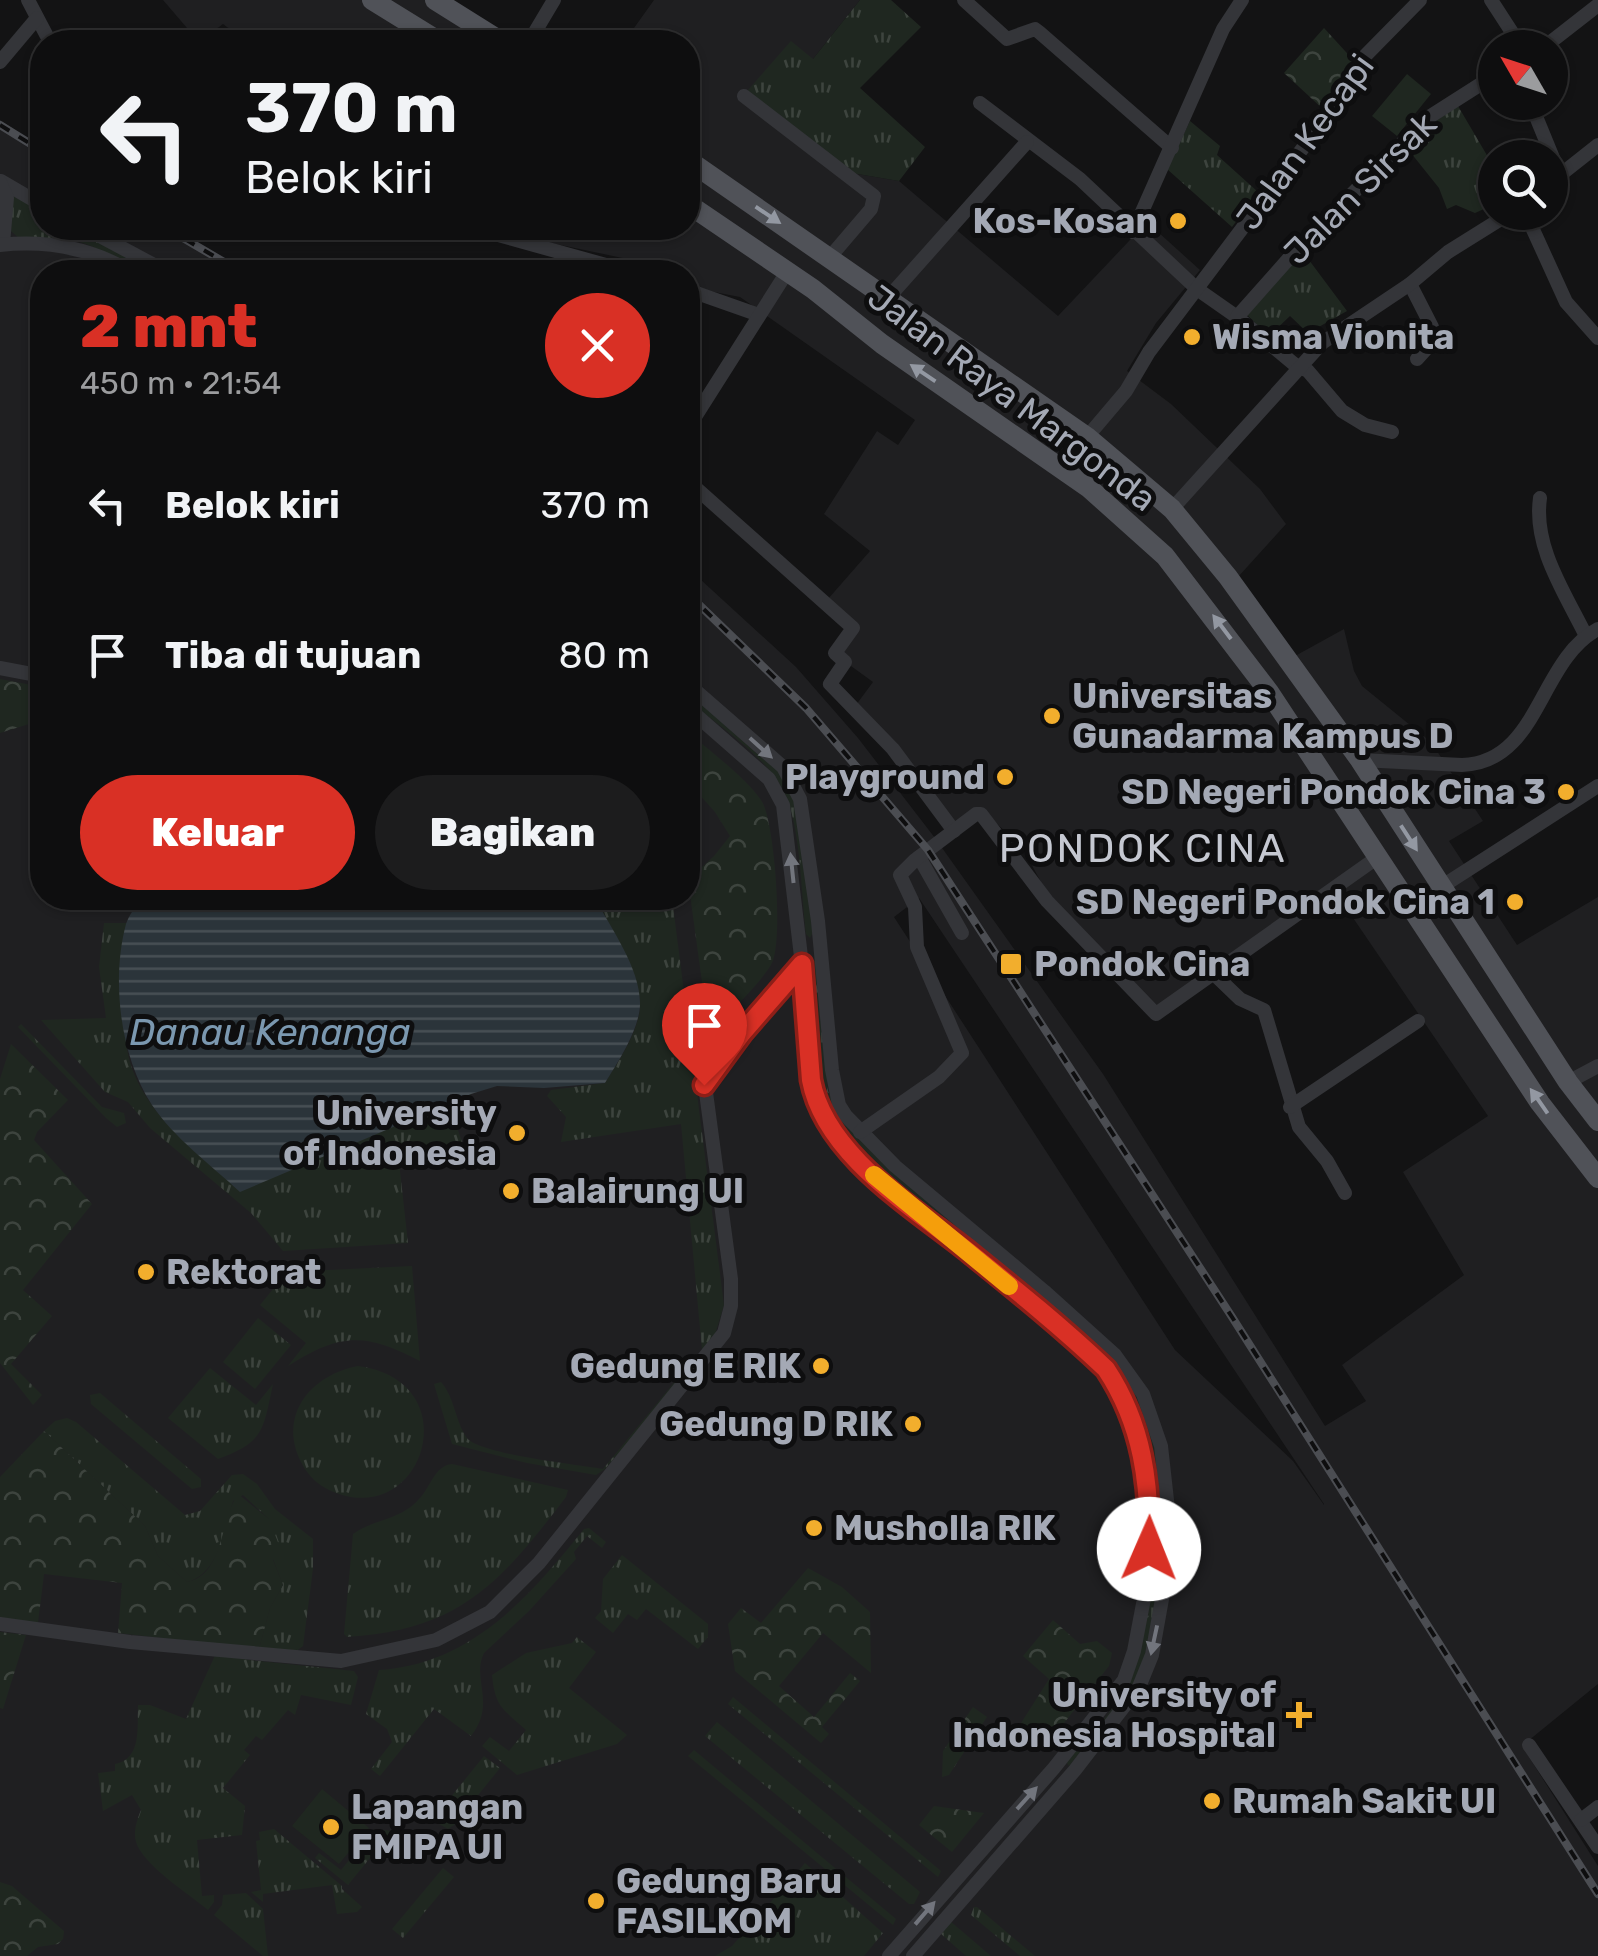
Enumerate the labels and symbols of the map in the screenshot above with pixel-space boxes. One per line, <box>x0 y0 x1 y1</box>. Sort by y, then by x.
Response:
north arrow <box>1478 30 1568 120</box>
street label: Jalan Kecapi <box>1227 46 1383 238</box>
street label: Jalan Sirsak <box>1275 103 1445 273</box>
place label: Kos-Kosan <box>973 200 1158 242</box>
one-way arrow <box>755 205 782 224</box>
marker: Kos-Kosan <box>1167 210 1189 232</box>
street label: Jalan Raya Margonda <box>860 276 1164 520</box>
place label: Wisma Vionita <box>1212 316 1455 358</box>
marker: Wisma Vionita <box>1181 326 1203 348</box>
one-way arrow <box>910 364 937 383</box>
one-way arrow <box>1212 614 1232 640</box>
place label: Universitas Gunadarma Kampus D <box>1072 675 1454 757</box>
marker: Universitas Gunadarma Kampus D <box>1041 705 1063 727</box>
one-way arrow <box>748 736 773 758</box>
place label: Playground <box>785 756 985 798</box>
marker: Playground <box>994 766 1016 788</box>
place label: SD Negeri Pondok Cina 3 <box>1121 771 1546 813</box>
marker: SD Negeri Pondok Cina 3 <box>1555 781 1577 803</box>
one-way arrow <box>1400 824 1418 851</box>
district label: PONDOK CINA <box>999 825 1287 872</box>
one-way arrow <box>784 851 800 883</box>
place label: SD Negeri Pondok Cina 1 <box>1076 881 1495 923</box>
marker: SD Negeri Pondok Cina 1 <box>1504 891 1526 913</box>
place label: Pondok Cina <box>1034 943 1250 985</box>
marker: Pondok Cina <box>998 951 1024 977</box>
pin <box>662 983 747 1086</box>
water label: Danau Kenanga <box>129 1009 411 1055</box>
one-way arrow <box>1530 1087 1549 1114</box>
place label: University of Indonesia <box>283 1092 497 1174</box>
marker: University of Indonesia <box>506 1122 528 1144</box>
place label: Balairung UI <box>531 1170 744 1212</box>
marker: Balairung UI <box>500 1180 522 1202</box>
place label: Rektorat <box>166 1251 321 1293</box>
marker: Rektorat <box>135 1261 157 1283</box>
place label: Gedung E RIK <box>570 1345 801 1387</box>
marker: Gedung E RIK <box>810 1355 832 1377</box>
place label: Gedung D RIK <box>659 1403 893 1445</box>
marker: Gedung D RIK <box>902 1413 924 1435</box>
position arrow <box>1097 1497 1201 1601</box>
place label: Musholla RIK <box>834 1507 1056 1549</box>
marker: Musholla RIK <box>803 1517 825 1539</box>
one-way arrow <box>1146 1625 1162 1656</box>
place label: University of Indonesia Hospital <box>952 1674 1276 1756</box>
marker: University of Indonesia Hospital <box>1286 1702 1312 1728</box>
place label: Rumah Sakit UI <box>1232 1780 1496 1822</box>
place label: Lapangan FMIPA UI <box>351 1786 523 1868</box>
one-way arrow <box>1015 1786 1037 1811</box>
marker: Rumah Sakit UI <box>1201 1790 1223 1812</box>
marker: Lapangan FMIPA UI <box>320 1816 342 1838</box>
place label: Gedung Baru FASILKOM <box>616 1860 842 1942</box>
marker: Gedung Baru FASILKOM <box>585 1890 607 1912</box>
one-way arrow <box>914 1901 936 1926</box>

